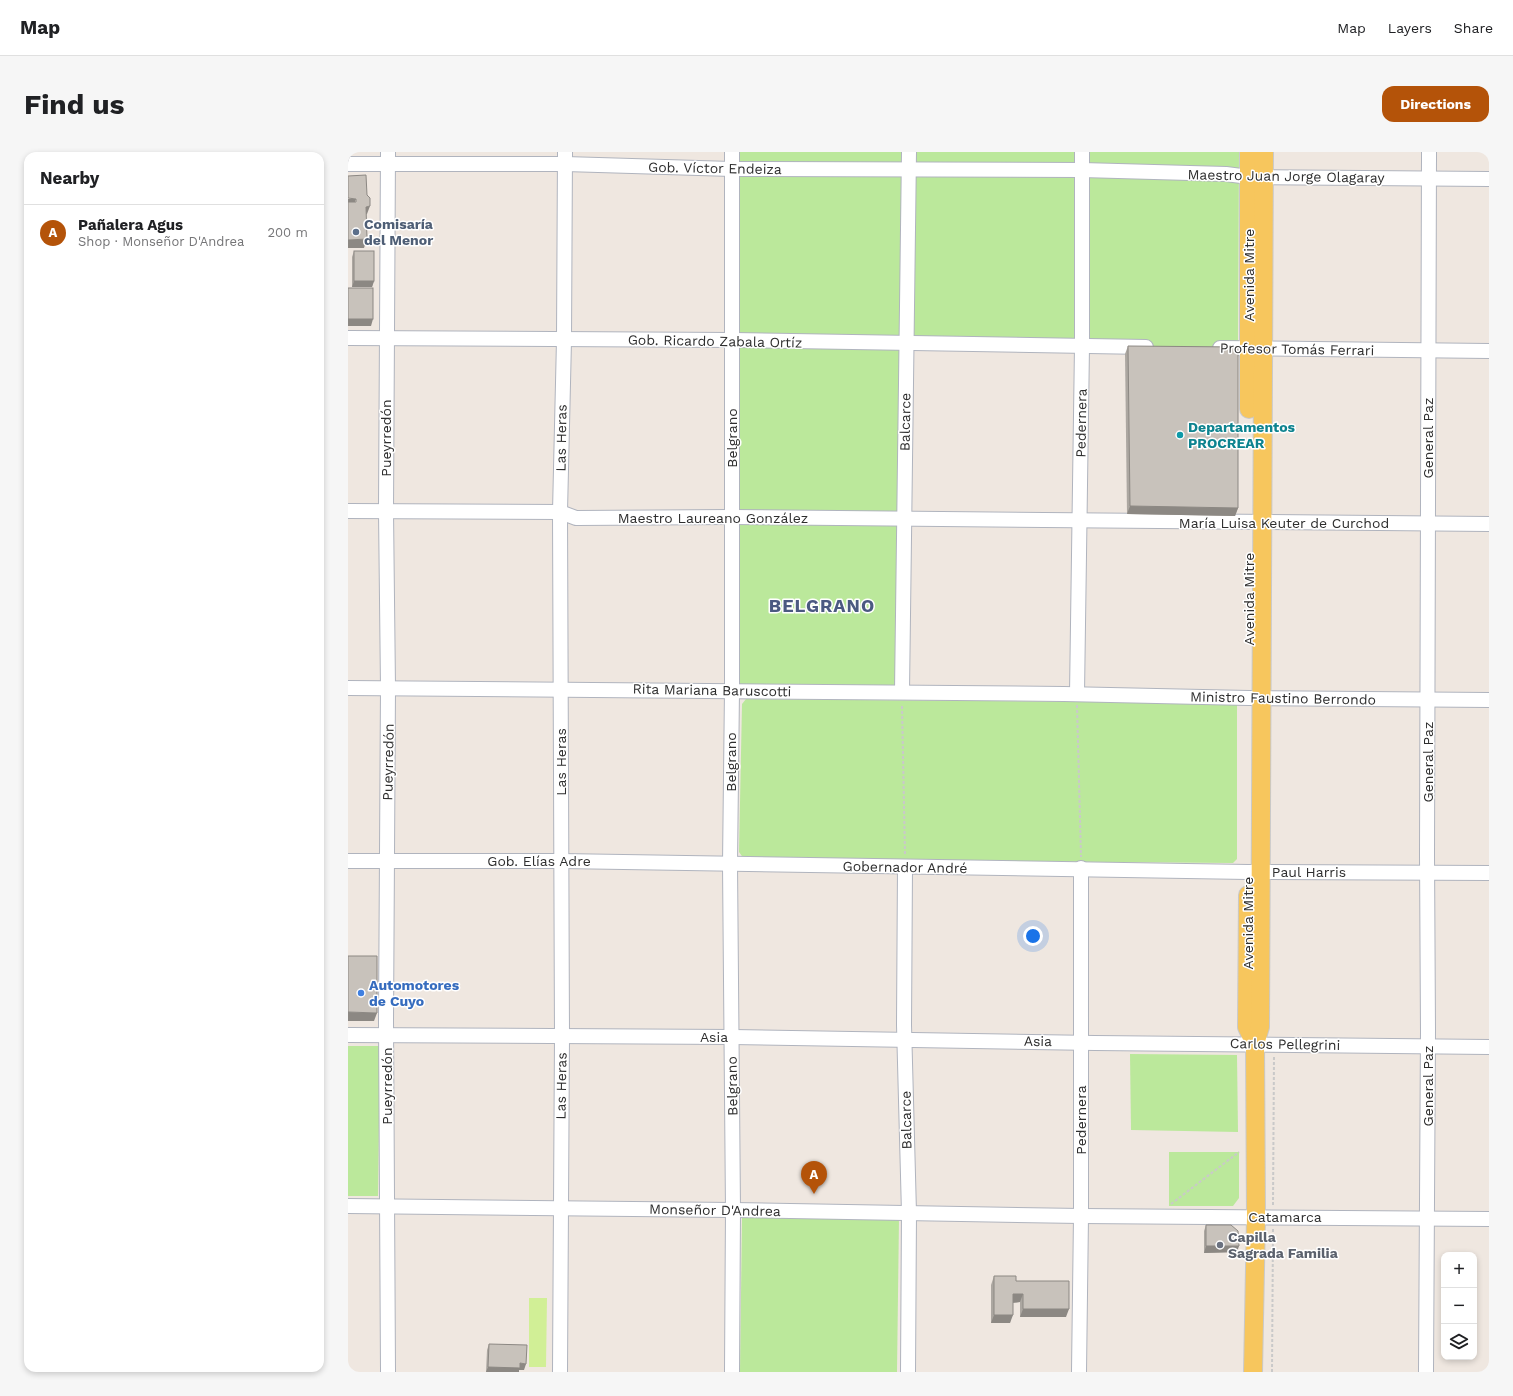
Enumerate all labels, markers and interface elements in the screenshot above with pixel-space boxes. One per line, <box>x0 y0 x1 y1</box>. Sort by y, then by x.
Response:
text: Map <box>20 16 60 39</box>
text: Map <box>1337 20 1366 36</box>
text: Layers <box>1388 20 1432 36</box>
text: Share <box>1454 20 1493 36</box>
button: Directions <box>1382 86 1489 122</box>
text: Find us <box>24 88 124 121</box>
street label: Gob. Víctor Endeiza <box>648 159 782 177</box>
street label: Maestro Juan Jorge Olagaray <box>1187 166 1385 186</box>
text: Nearby <box>40 168 99 188</box>
text: Pañalera Agus <box>78 216 183 234</box>
place label: Comisaría del Menor <box>364 216 434 248</box>
text: A <box>49 225 57 240</box>
text: 200 m <box>267 225 308 240</box>
marker: Comisaría del Menor <box>351 227 361 237</box>
street label: Avenida Mitre <box>1241 229 1257 321</box>
text: Shop · Monseñor D'Andrea <box>78 234 244 249</box>
street label: Gob. Ricardo Zabala Ortíz <box>628 331 802 351</box>
street label: Profesor Tomás Ferrari <box>1220 340 1374 358</box>
street label: Pedernera <box>1072 388 1090 458</box>
street label: Balcarce <box>896 393 914 451</box>
street label: General Paz <box>1420 398 1436 478</box>
street label: Pueyrredón <box>378 399 394 477</box>
street label: Las Heras <box>552 404 570 472</box>
street label: Belgrano <box>724 408 740 468</box>
place label: Departamentos PROCREAR <box>1188 419 1296 451</box>
marker: Departamentos PROCREAR <box>1175 430 1185 440</box>
street label: Maestro Laureano González <box>618 510 808 526</box>
street label: María Luisa Keuter de Curchod <box>1179 515 1389 531</box>
street label: Avenida Mitre <box>1241 553 1257 645</box>
district label: BELGRANO <box>769 595 875 616</box>
street label: Rita Mariana Baruscotti <box>632 681 792 699</box>
street label: Ministro Faustino Berrondo <box>1190 688 1376 708</box>
street label: General Paz <box>1420 722 1436 802</box>
street label: Pueyrredón <box>379 723 397 801</box>
street label: Las Heras <box>553 728 569 796</box>
street label: Belgrano <box>723 732 739 792</box>
street label: Gob. Elías Adre <box>487 853 591 869</box>
street label: Gobernador André <box>843 858 967 876</box>
street label: Paul Harris <box>1272 864 1346 880</box>
street label: Avenida Mitre <box>1240 877 1256 969</box>
your location <box>1023 926 1043 946</box>
place label: Automotores de Cuyo <box>369 977 460 1009</box>
marker: Automotores de Cuyo <box>356 988 366 998</box>
street label: Asia <box>700 1029 728 1045</box>
street label: Asia <box>1024 1033 1052 1049</box>
street label: Carlos Pellegrini <box>1230 1035 1340 1053</box>
street label: General Paz <box>1420 1046 1436 1126</box>
street label: Pueyrredón <box>379 1047 395 1125</box>
street label: Las Heras <box>552 1052 570 1120</box>
street label: Belgrano <box>723 1056 741 1116</box>
street label: Pedernera <box>1073 1085 1089 1155</box>
street label: Balcarce <box>897 1091 915 1149</box>
pin: A <box>801 1161 827 1194</box>
street label: Monseñor D'Andrea <box>649 1201 781 1219</box>
street label: Catamarca <box>1248 1209 1322 1225</box>
place label: Capilla Sagrada Familia <box>1228 1229 1339 1261</box>
marker: Capilla Sagrada Familia <box>1215 1240 1225 1250</box>
map controls <box>1441 1252 1477 1360</box>
button: + <box>1441 1252 1477 1288</box>
button: − <box>1441 1288 1477 1324</box>
button: layers <box>1441 1324 1477 1360</box>

